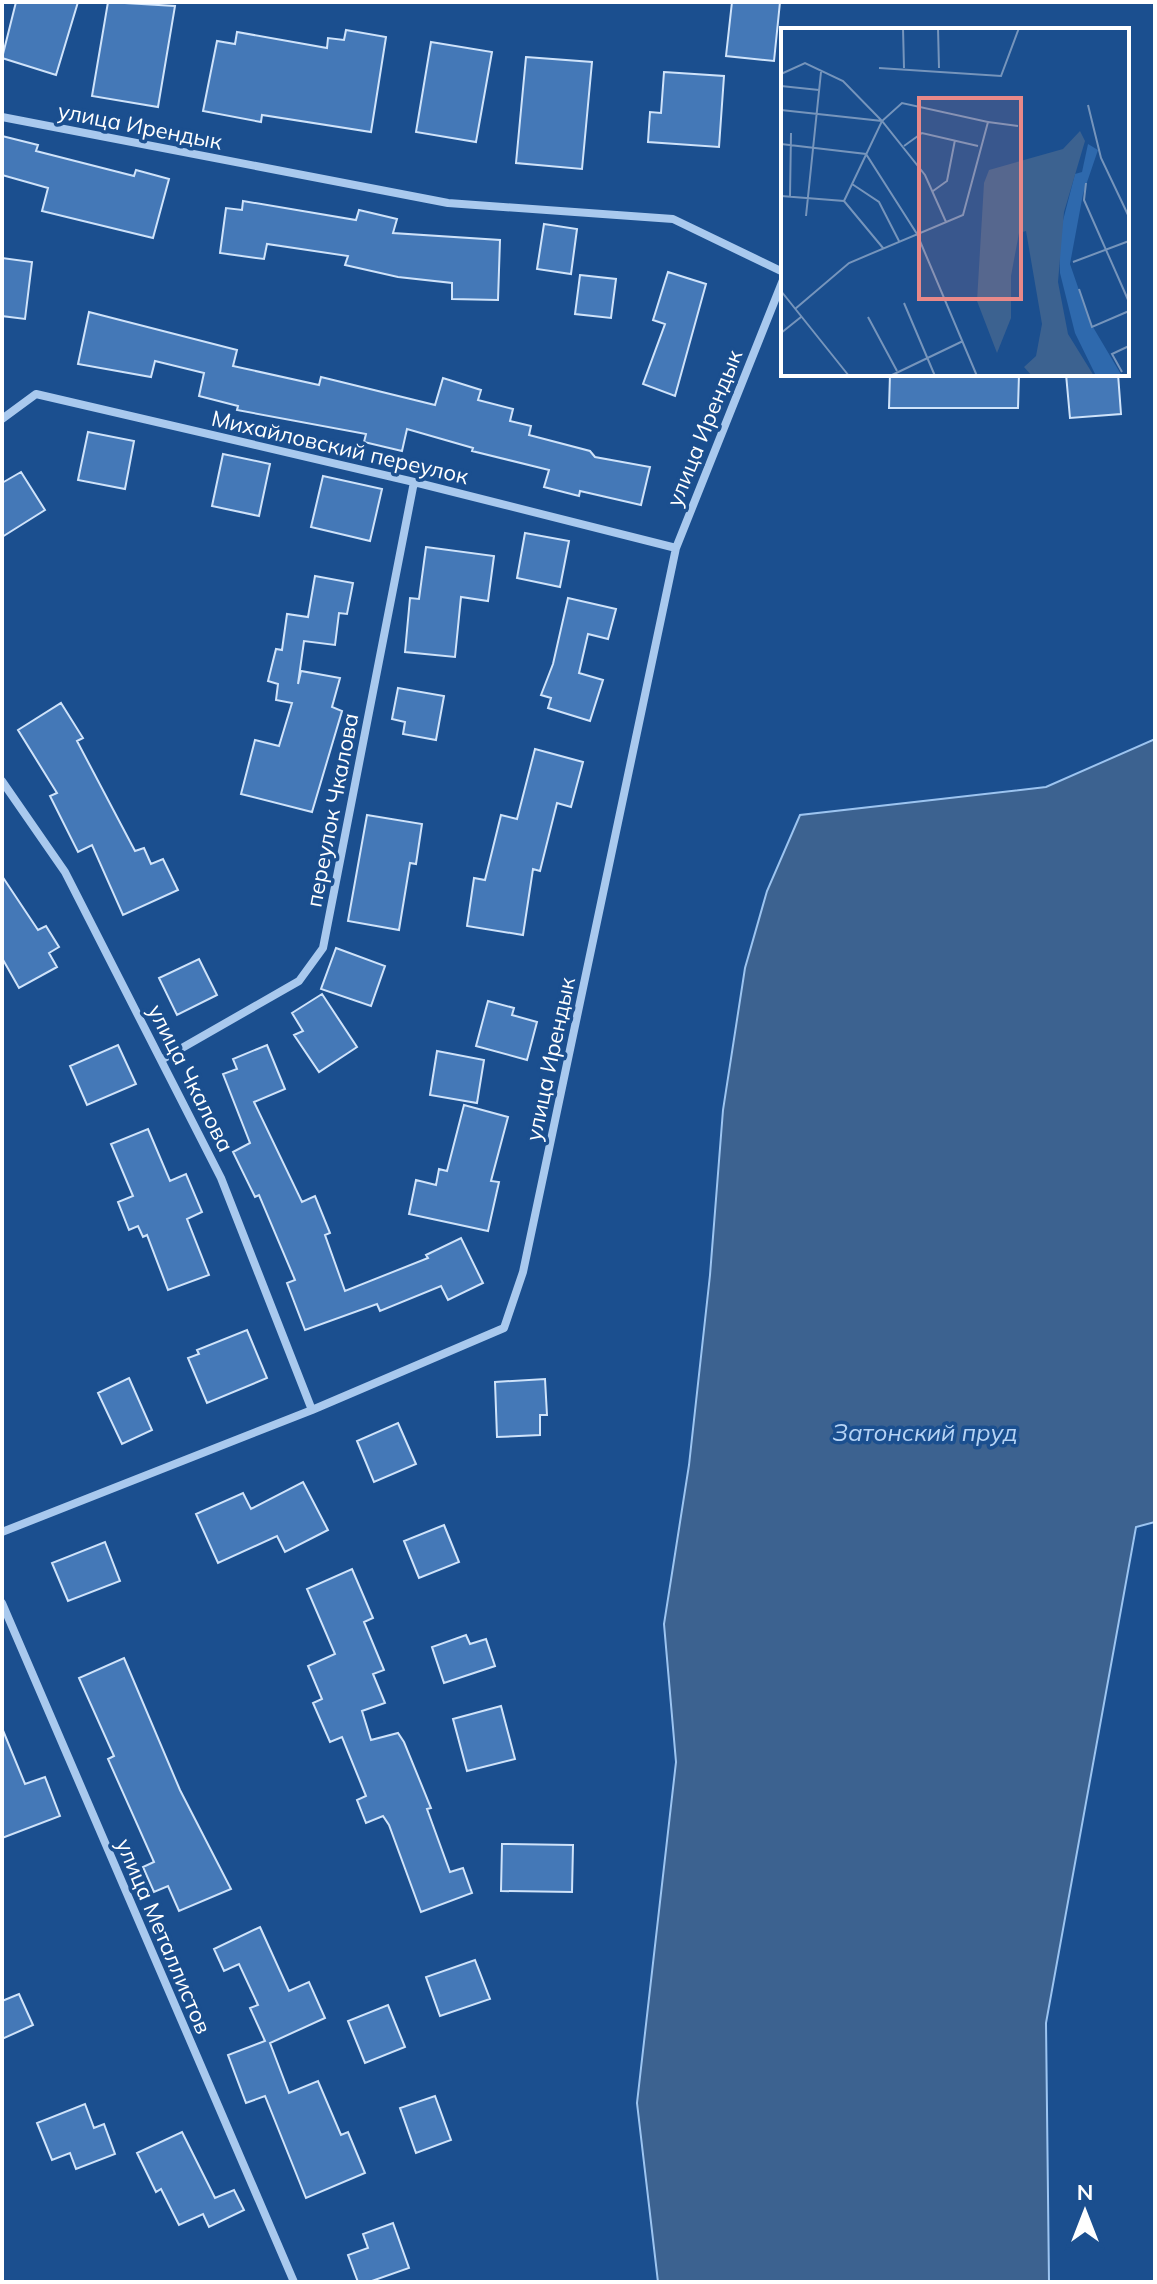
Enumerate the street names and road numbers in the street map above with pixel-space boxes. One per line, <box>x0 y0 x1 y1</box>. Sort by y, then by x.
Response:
street label: улица Ирендык <box>56 96 225 156</box>
street label: улица Ирендык <box>660 345 748 510</box>
street label: Михайловский переулок <box>209 404 471 490</box>
street label: переулок Чкалова <box>299 711 365 909</box>
street label: улица Ирендык <box>519 974 581 1143</box>
street label: улица Чкалова <box>142 1000 240 1156</box>
street label: улица Металлистов <box>110 1834 218 2038</box>

